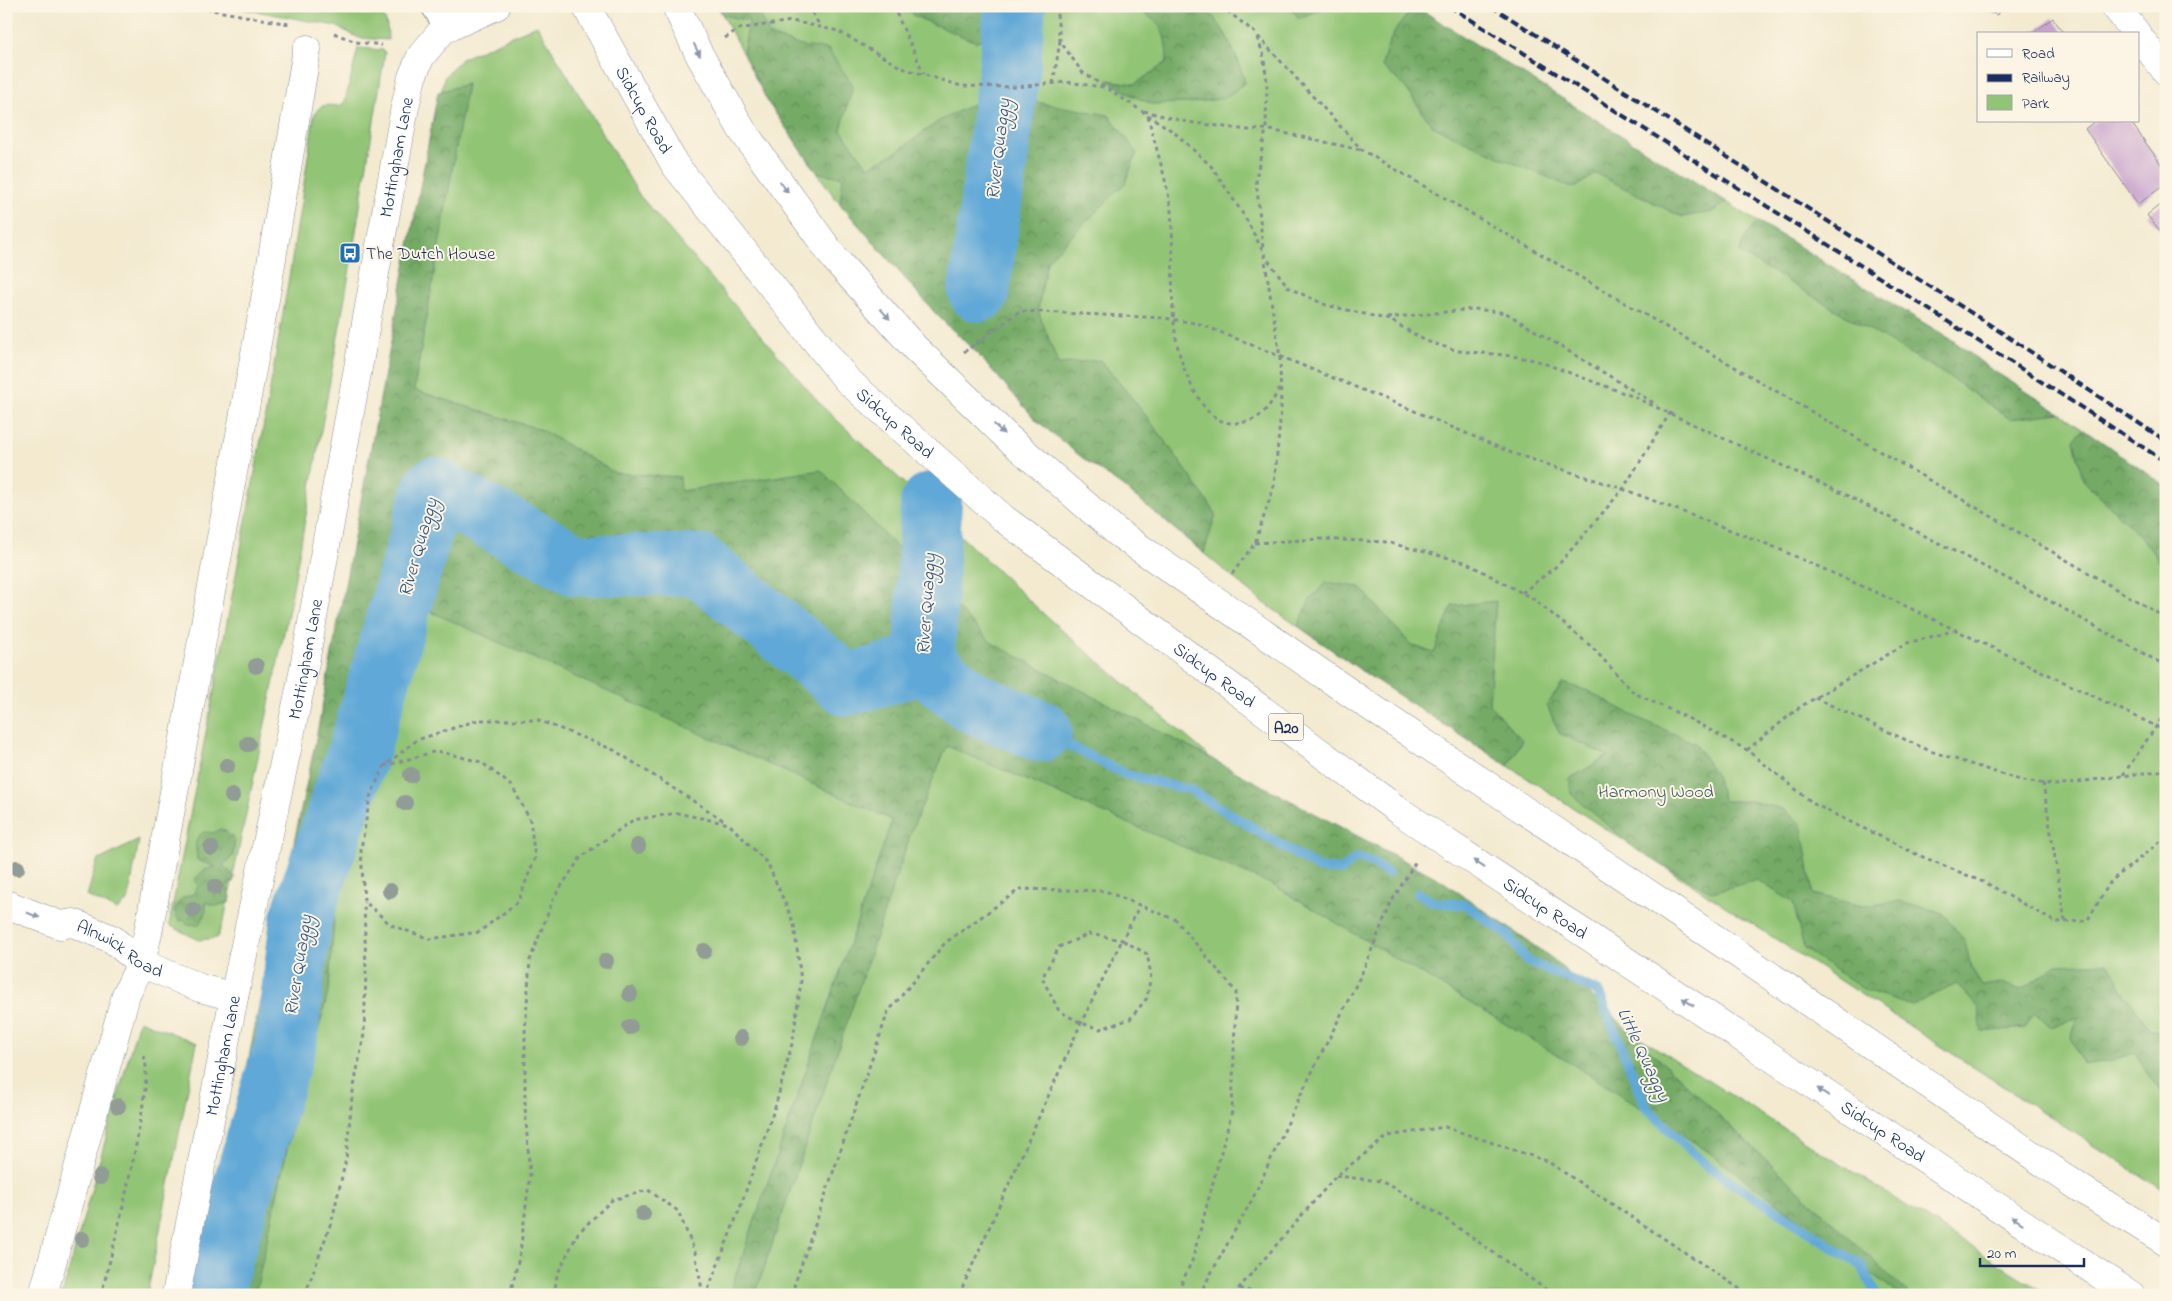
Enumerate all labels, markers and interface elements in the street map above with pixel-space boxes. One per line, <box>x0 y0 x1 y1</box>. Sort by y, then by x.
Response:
legend <box>1977 32 2140 122</box>
one-way arrow <box>693 43 701 57</box>
text: Road <box>2022 43 2055 65</box>
street label: Sidcup Road <box>607 62 677 159</box>
text: Railway <box>2022 67 2070 90</box>
text: Park <box>2022 93 2050 115</box>
street label: Mottingham Lane <box>374 94 422 220</box>
water label: River Quaggy <box>980 97 1020 202</box>
one-way arrow <box>778 181 788 194</box>
bus stop icon: The Dutch House <box>338 241 362 265</box>
place label: The Dutch House <box>366 242 496 268</box>
one-way arrow <box>879 308 891 320</box>
street label: Sidcup Road <box>849 382 939 466</box>
one-way arrow <box>993 423 1005 435</box>
water label: River Quaggy <box>392 495 448 601</box>
water label: River Quaggy <box>910 552 946 656</box>
street label: Mottingham Lane <box>283 596 331 722</box>
street label: Sidcup Road <box>1167 637 1260 715</box>
road number: A20 <box>1268 714 1304 740</box>
park label: Harmony Wood <box>1598 780 1714 806</box>
one-way arrow <box>1473 859 1486 869</box>
street label: Sidcup Road <box>1497 872 1592 947</box>
one-way arrow <box>26 911 40 919</box>
water label: River Quaggy <box>278 913 322 1018</box>
street label: Alnwick Road <box>72 915 166 986</box>
street label: Mottingham Lane <box>200 993 249 1118</box>
one-way arrow <box>1681 997 1694 1007</box>
water label: Little Quaggy <box>1608 1004 1676 1107</box>
one-way arrow <box>1817 1087 1830 1097</box>
street label: Sidcup Road <box>1835 1095 1930 1170</box>
one-way arrow <box>2010 1215 2024 1225</box>
scale bar <box>1980 1236 2083 1268</box>
text: 20 m <box>1987 1243 2017 1265</box>

